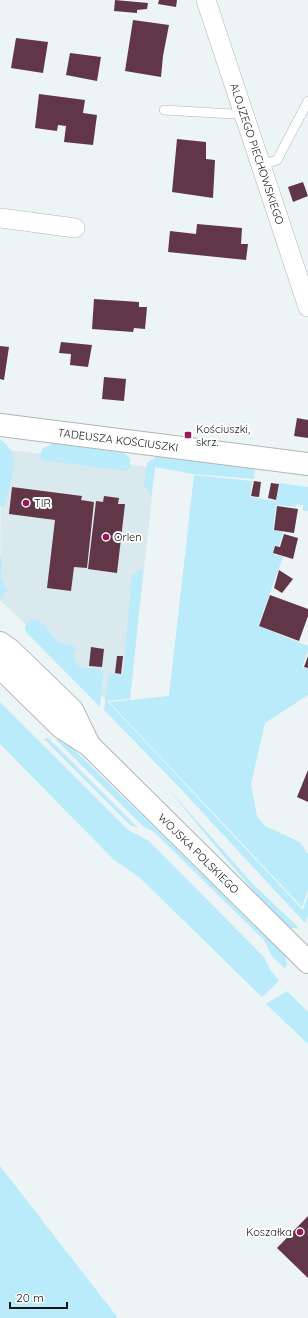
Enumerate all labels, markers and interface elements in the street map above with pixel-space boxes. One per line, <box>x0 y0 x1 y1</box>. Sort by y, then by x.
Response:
street label: ALOJZEGO PIECHOWSKIEGO <box>227 81 287 226</box>
place label: Kościuszki, skrz. <box>196 422 250 449</box>
street label: TADEUSZA KOŚCIUSZKI <box>57 425 179 455</box>
marker: Kościuszki, skrz. <box>183 430 193 440</box>
place label: TIR <box>34 496 51 510</box>
marker: TIR <box>21 498 31 508</box>
place label: Orlen <box>114 530 142 544</box>
marker: Orlen <box>101 532 111 542</box>
street label: WOJSKA POLSKIEGO <box>155 810 242 897</box>
place label: Koszałka <box>246 1225 292 1239</box>
marker: Koszałka <box>295 1227 305 1237</box>
scale bar <box>10 1284 67 1310</box>
text: 20 m <box>16 1290 44 1305</box>

